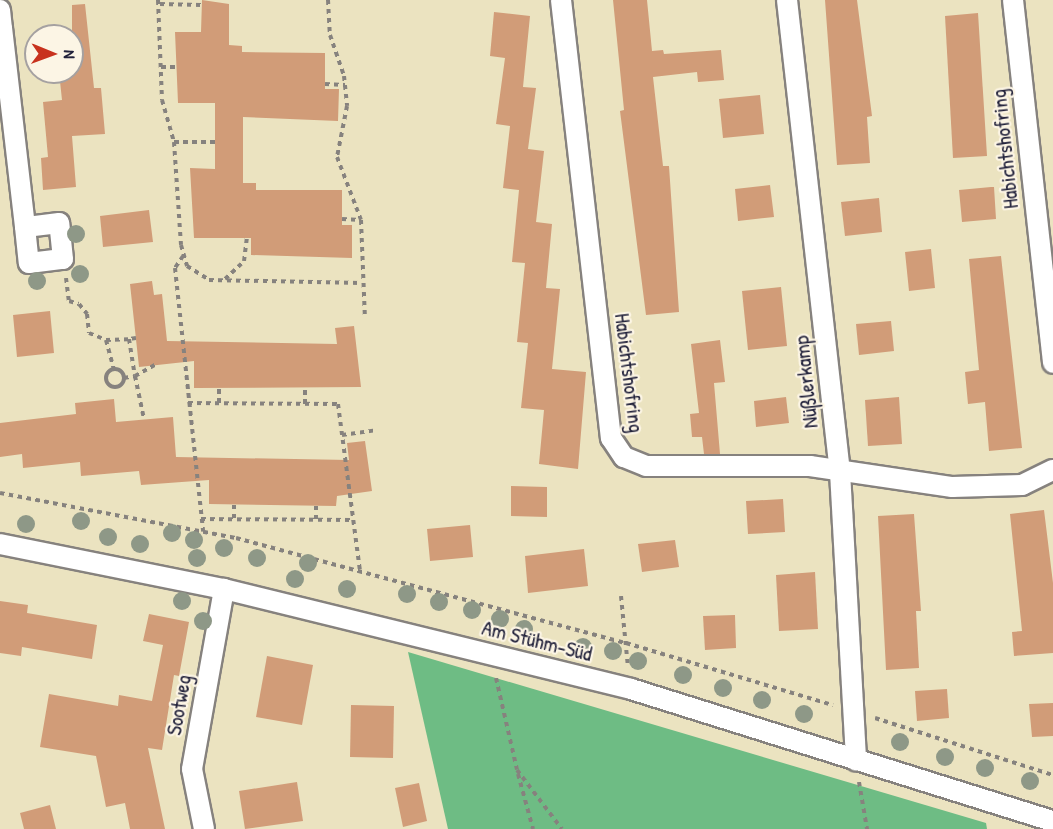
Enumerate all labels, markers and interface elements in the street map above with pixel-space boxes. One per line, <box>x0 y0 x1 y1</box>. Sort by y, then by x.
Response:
north arrow <box>24 24 84 84</box>
text: N <box>59 50 81 59</box>
street label: Habichtshofring <box>986 88 1024 210</box>
street label: Habichtshofring <box>609 312 649 434</box>
street label: Nüßlerkamp <box>789 334 823 430</box>
street label: Am Stühm-Süd <box>479 615 595 667</box>
street label: Sootweg <box>161 673 197 737</box>

